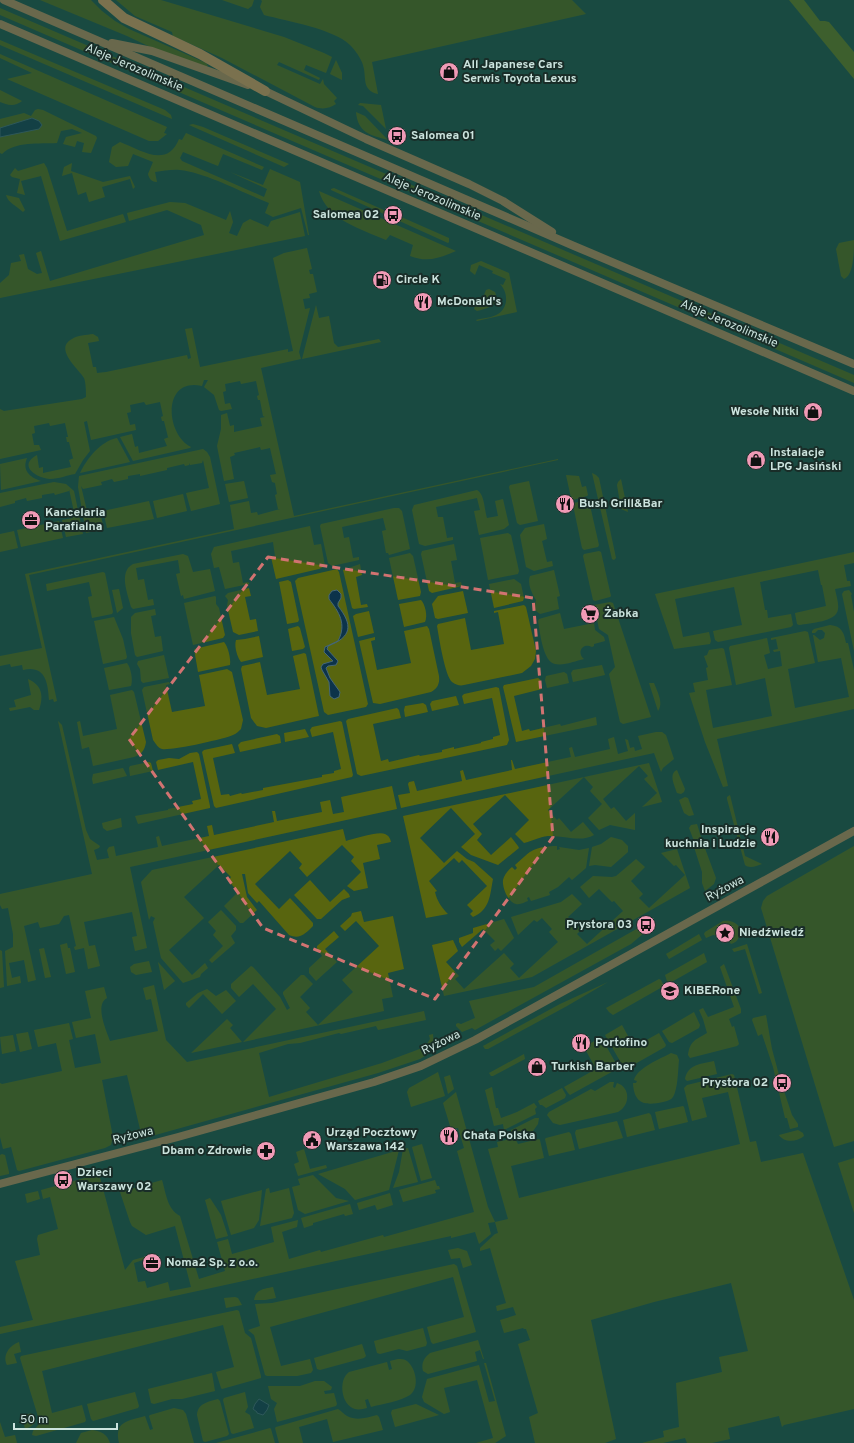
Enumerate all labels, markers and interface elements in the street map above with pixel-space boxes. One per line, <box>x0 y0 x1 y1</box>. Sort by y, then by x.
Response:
street label: Aleje Jerozolimskie <box>83 40 185 96</box>
place label: All Japanese Cars Serwis Toyota Lexus <box>463 57 577 87</box>
shop icon: All Japanese Cars Serwis Toyota Lexus <box>438 61 460 83</box>
bus stop icon: Salomea 01 <box>386 125 408 147</box>
place label: Salomea 01 <box>411 128 475 144</box>
street label: Aleje Jerozolimskie <box>381 169 483 225</box>
bus stop icon: Salomea 02 <box>382 204 404 226</box>
place label: Salomea 02 <box>313 207 379 223</box>
fuel station icon: Circle K <box>371 269 393 291</box>
place label: Circle K <box>396 272 440 288</box>
restaurant icon: McDonald's <box>412 291 434 313</box>
place label: McDonald's <box>437 294 501 310</box>
street label: Aleje Jerozolimskie <box>678 296 780 352</box>
shop icon: Wesołe Nitki <box>802 401 824 423</box>
place label: Wesołe Nitki <box>730 404 799 420</box>
place label: Instalacje LPG Jasiński <box>770 445 841 475</box>
shop icon: Instalacje LPG Jasiński <box>745 449 767 471</box>
restaurant icon: Bush Grill&Bar <box>554 493 576 515</box>
place label: Bush Grill&Bar <box>579 496 663 512</box>
place label: Kancelaria Parafialna <box>45 505 106 535</box>
office icon: Kancelaria Parafialna <box>20 509 42 531</box>
supermarket icon: Żabka <box>579 603 601 625</box>
place label: Żabka <box>604 606 639 622</box>
place label: Inspiracje kuchnia i Ludzie <box>665 822 756 852</box>
restaurant icon: Inspiracje kuchnia i Ludzie <box>759 826 781 848</box>
street label: Ryżowa <box>703 872 747 906</box>
bus stop icon: Prystora 03 <box>635 914 657 936</box>
place label: Prystora 03 <box>566 917 632 933</box>
place icon: Niedźwiedź <box>714 922 736 944</box>
place label: Niedźwiedź <box>739 925 804 941</box>
school or university icon: KIBERone <box>659 980 681 1002</box>
place label: KIBERone <box>684 983 740 999</box>
street label: Ryżowa <box>419 1027 463 1059</box>
restaurant icon: Portofino <box>570 1032 592 1054</box>
place label: Portofino <box>595 1035 647 1051</box>
shop icon: Turkish Barber <box>526 1056 548 1078</box>
place label: Turkish Barber <box>551 1059 634 1075</box>
bus stop icon: Prystora 02 <box>771 1072 793 1094</box>
place label: Prystora 02 <box>702 1075 768 1091</box>
street label: Ryżowa <box>111 1123 155 1149</box>
place label: Urząd Pocztowy Warszawa 142 <box>326 1125 417 1155</box>
restaurant icon: Chata Polska <box>438 1125 460 1147</box>
place label: Chata Polska <box>463 1128 536 1144</box>
public building icon: Urząd Pocztowy Warszawa 142 <box>301 1129 323 1151</box>
pharmacy icon: Dbam o Zdrowie <box>255 1140 277 1162</box>
place label: Dbam o Zdrowie <box>162 1143 252 1159</box>
place label: Dzieci Warszawy 02 <box>77 1165 151 1195</box>
bus stop icon: Dzieci Warszawy 02 <box>52 1169 74 1191</box>
office icon: Noma2 Sp. z o.o. <box>141 1252 163 1274</box>
place label: Noma2 Sp. z o.o. <box>166 1255 258 1271</box>
scale bar <box>14 1405 117 1431</box>
text: 50 m <box>20 1412 48 1428</box>

